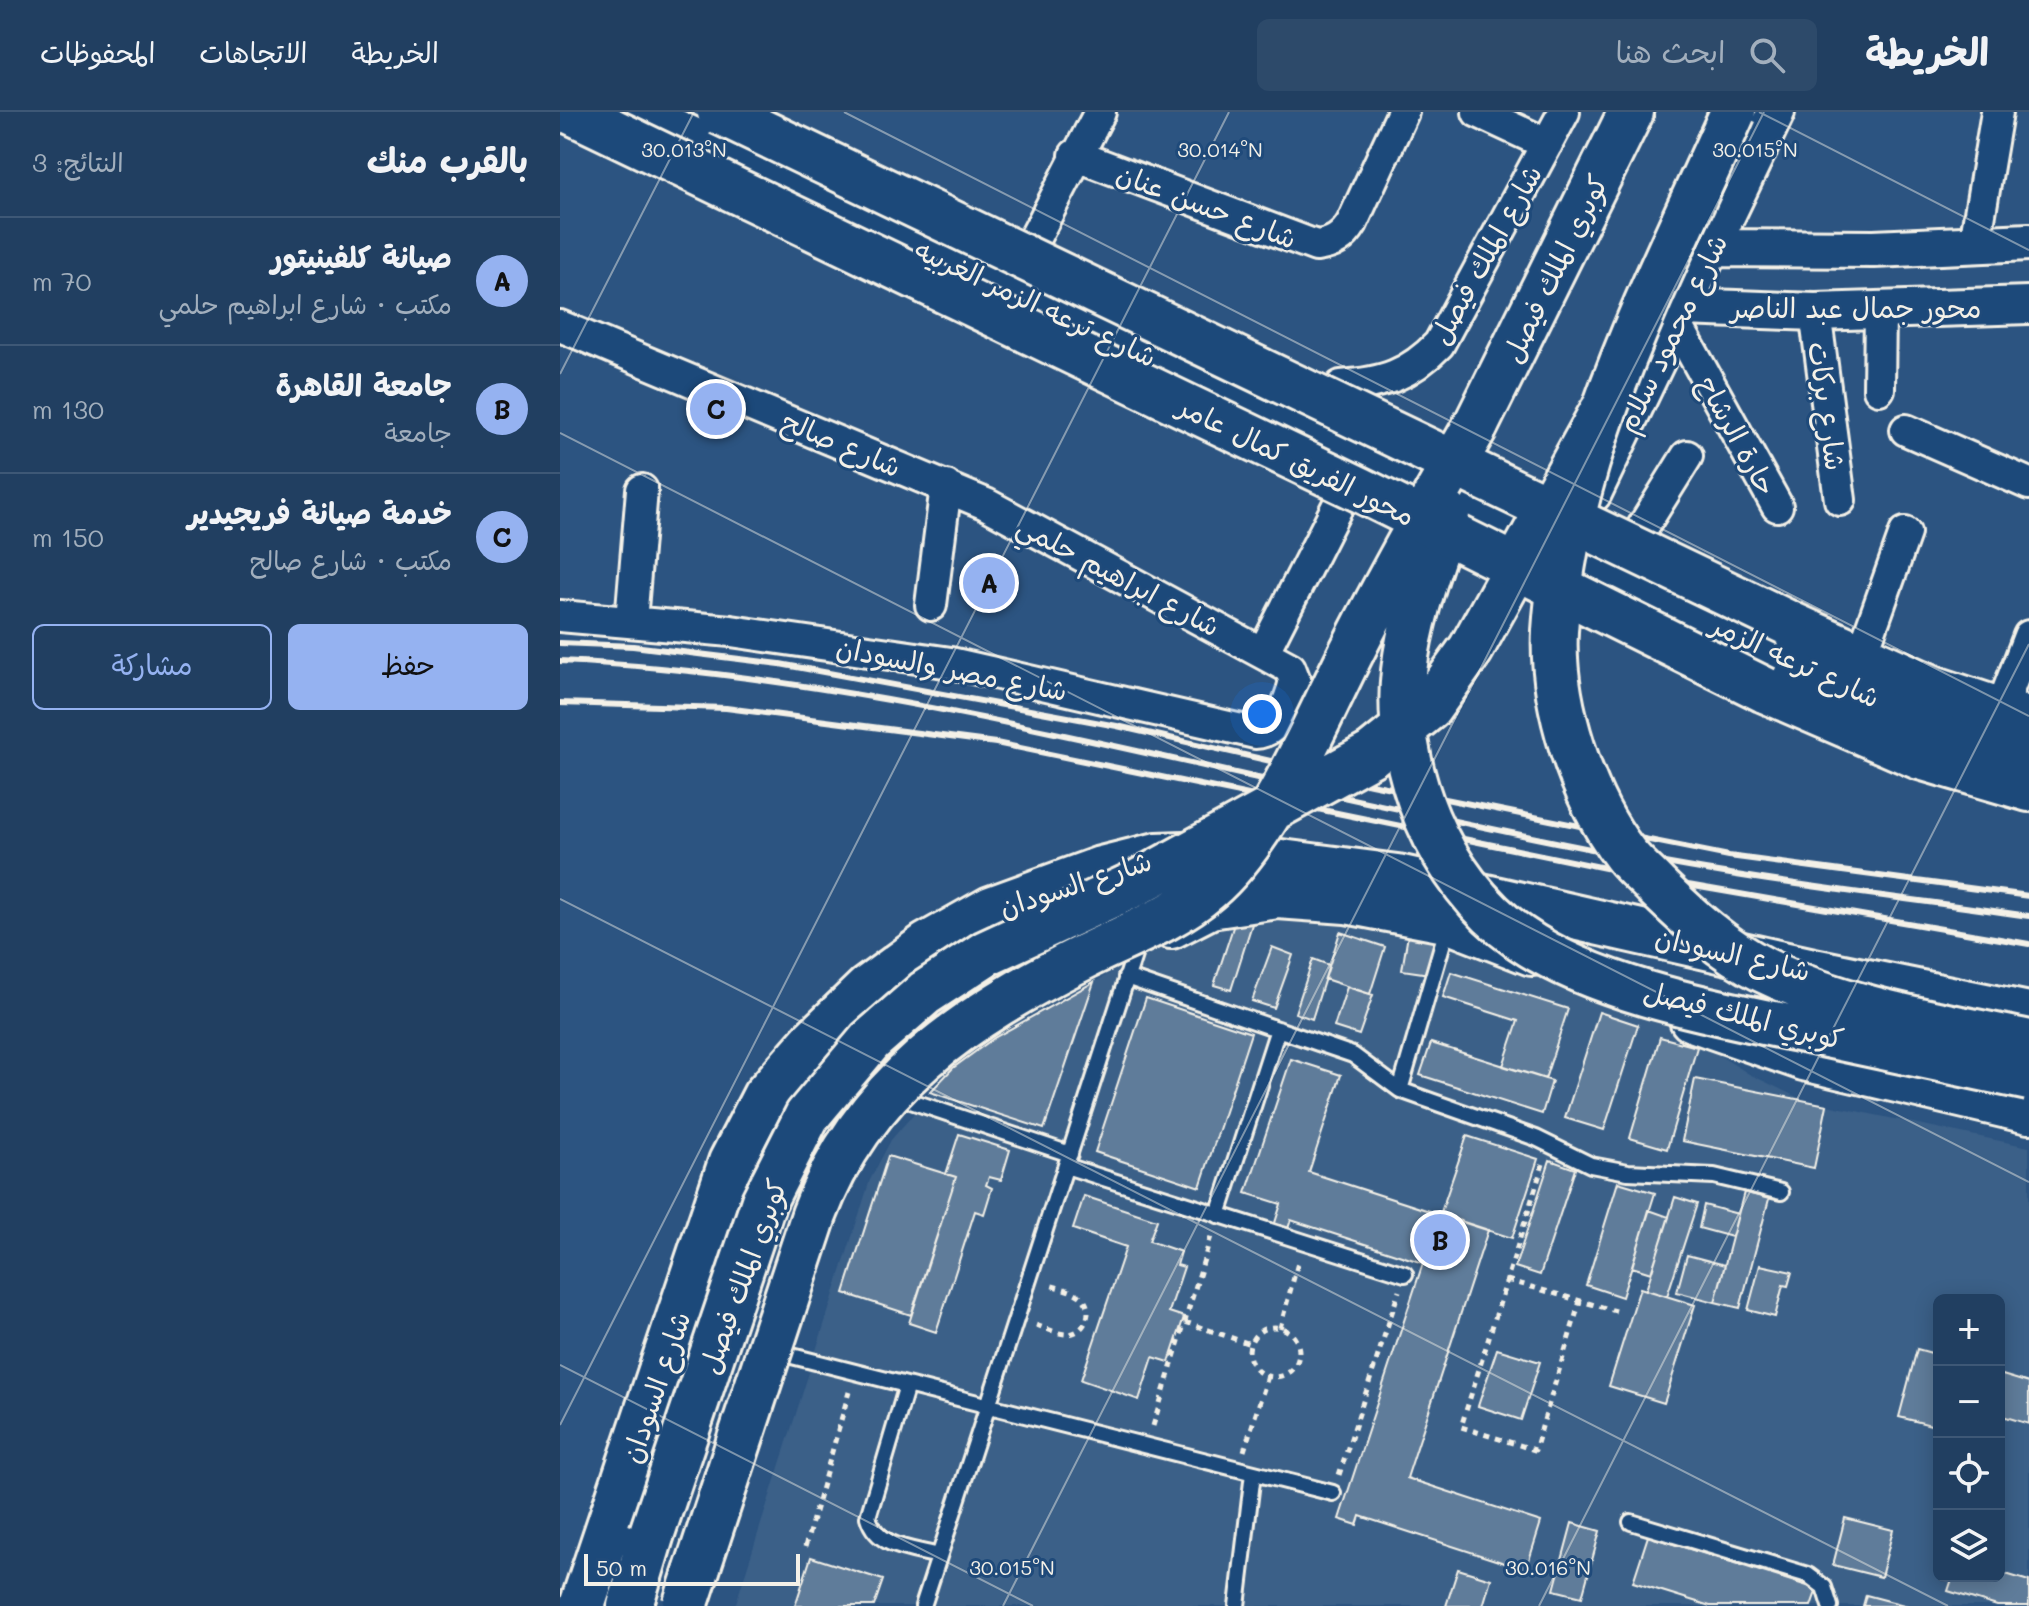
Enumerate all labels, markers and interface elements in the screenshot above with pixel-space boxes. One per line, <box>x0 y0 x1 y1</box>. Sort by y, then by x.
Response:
search box <box>1257 19 1817 91</box>
text: الخريطة <box>1865 26 1989 76</box>
text: ابحث هنا <box>1615 31 1725 71</box>
icon: search <box>1745 33 1789 77</box>
text: المحفوظات <box>40 34 155 70</box>
text: الاتجاهات <box>199 34 307 70</box>
text: الخريطة <box>351 34 439 70</box>
text: 30.013°N <box>641 136 727 162</box>
text: 30.014°N <box>1177 136 1263 162</box>
text: 30.015°N <box>1712 136 1798 162</box>
text: بالقرب منك <box>367 137 528 182</box>
text: النتائج: 3 <box>32 145 124 179</box>
street label: شارع حسن عنان <box>1111 154 1302 259</box>
street label: شارع الملك فيصل <box>1421 158 1552 352</box>
street label: كوبري الملك فيصل <box>1493 168 1619 370</box>
street label: شارع محمود سلام <box>1607 228 1739 440</box>
street label: شارع ترعه الزمر الغربيه <box>908 230 1163 377</box>
text: صيانة كلفينيتور <box>271 236 452 276</box>
text: 70 m <box>32 264 92 298</box>
text: A <box>493 264 511 298</box>
text: مكتب · شارع ابراهيم حلمي <box>158 287 452 321</box>
street label: محور جمال عبد الناصر <box>1728 289 1982 326</box>
street label: شارع بركات <box>1798 339 1855 473</box>
text: جامعة القاهرة <box>276 364 452 404</box>
street label: حارة الرشاح <box>1689 369 1786 502</box>
pin: C <box>690 379 742 439</box>
street label: محور الفريق كمال عامر <box>1171 386 1421 533</box>
text: 130 m <box>32 392 104 426</box>
text: B <box>493 392 511 426</box>
street label: شارع صالح <box>776 402 907 487</box>
text: جامعة <box>384 415 452 449</box>
text: خدمة صيانة فريجيدير <box>188 492 452 532</box>
street label: شارع ابراهيم حلمي <box>1008 506 1227 651</box>
text: 150 m <box>32 520 104 554</box>
text: C <box>492 520 512 554</box>
text: مكتب · شارع صالح <box>250 543 452 577</box>
pin: A <box>963 553 1015 613</box>
street label: شارع ترعه الزمر <box>1703 604 1886 717</box>
button: مشاركة <box>32 624 272 710</box>
button: حفظ <box>288 624 528 710</box>
street label: شارع مصر والسودان <box>833 628 1071 711</box>
your location <box>1242 694 1282 734</box>
street label: شارع السودان <box>994 841 1157 927</box>
street label: شارع السودان <box>1651 918 1814 991</box>
street label: كوبري الملك فيصل <box>1639 972 1848 1060</box>
street label: كوبري الملك فيصل <box>690 1174 798 1380</box>
pin: B <box>1414 1210 1466 1270</box>
map controls <box>1933 1294 2005 1582</box>
button: + <box>1933 1294 2005 1366</box>
street label: شارع السودان <box>612 1306 701 1469</box>
button: − <box>1933 1366 2005 1438</box>
button: locate <box>1933 1438 2005 1510</box>
button: layers <box>1933 1510 2005 1582</box>
scale bar <box>584 1550 800 1586</box>
text: 50 m <box>596 1553 647 1582</box>
text: 30.015°N <box>969 1554 1055 1580</box>
text: 30.016°N <box>1505 1554 1591 1580</box>

